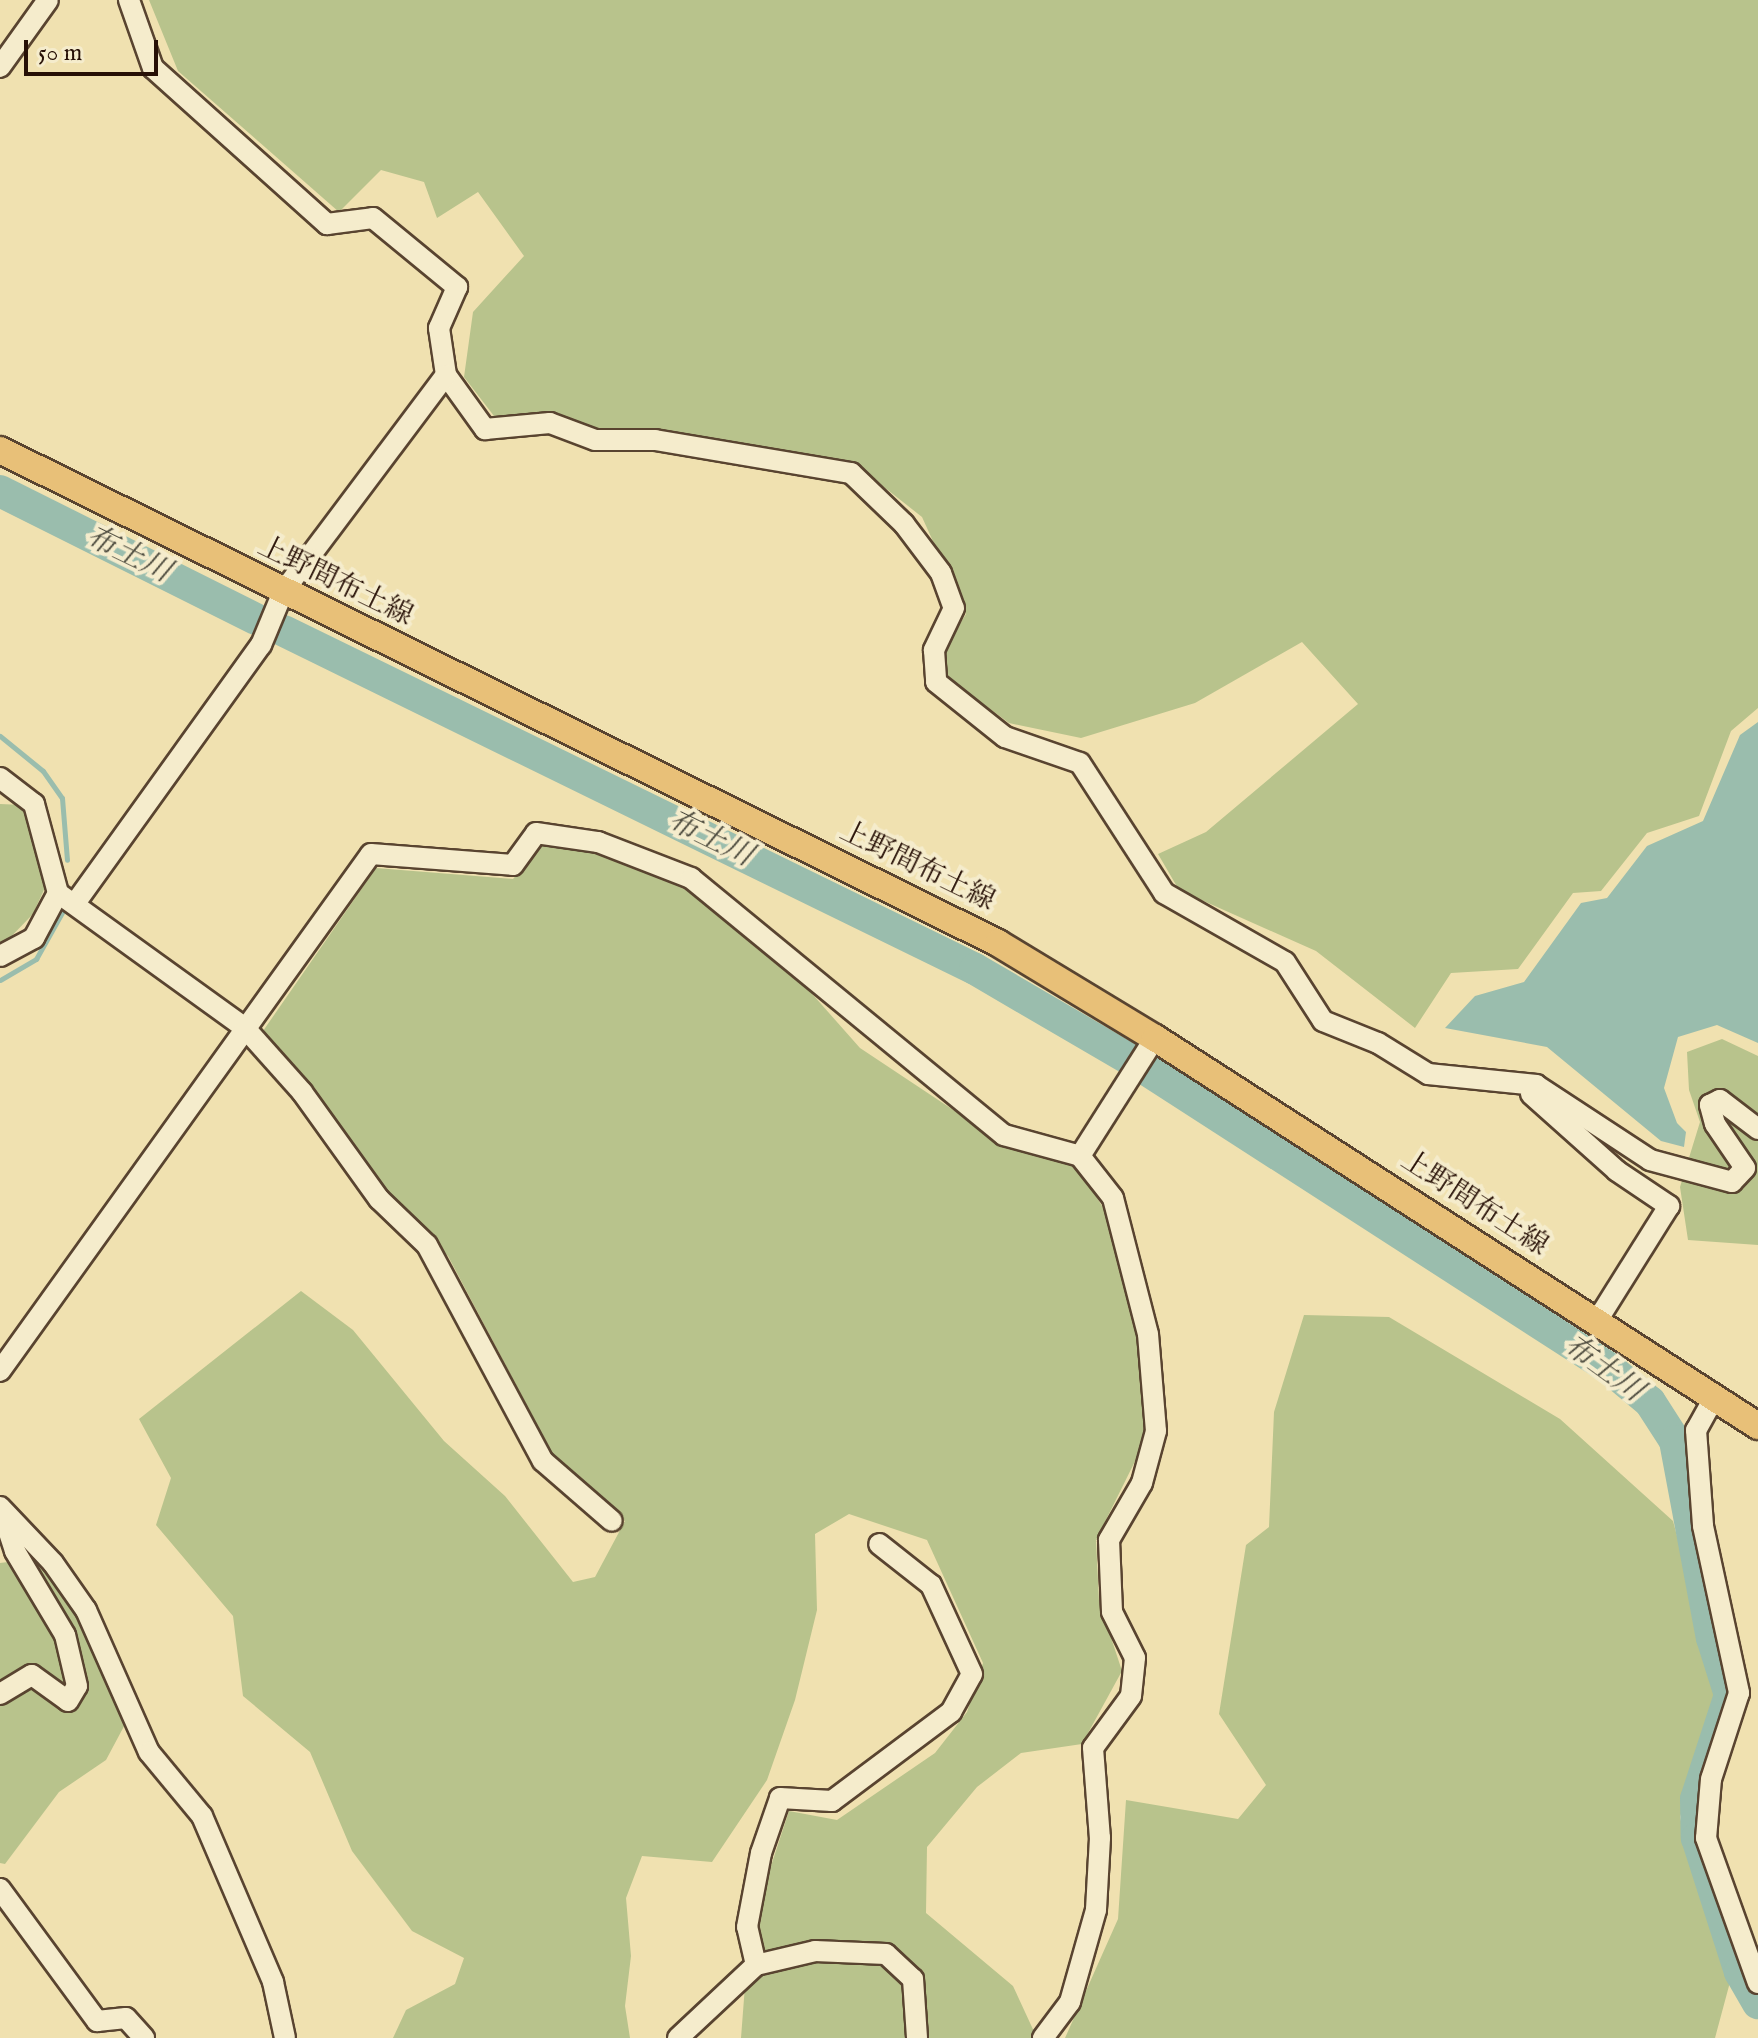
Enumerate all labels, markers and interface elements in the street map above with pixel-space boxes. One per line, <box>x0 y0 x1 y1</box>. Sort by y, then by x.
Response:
scale bar <box>28 24 162 74</box>
text: 50 m <box>38 38 82 69</box>
water label: 布土川 <box>80 519 176 591</box>
street label: 上野間布土線 <box>252 530 418 634</box>
water label: 布土川 <box>662 803 758 875</box>
street label: 上野間布土線 <box>834 815 1000 919</box>
street label: 上野間布土線 <box>1394 1144 1554 1264</box>
water label: 布土川 <box>1556 1328 1650 1410</box>

